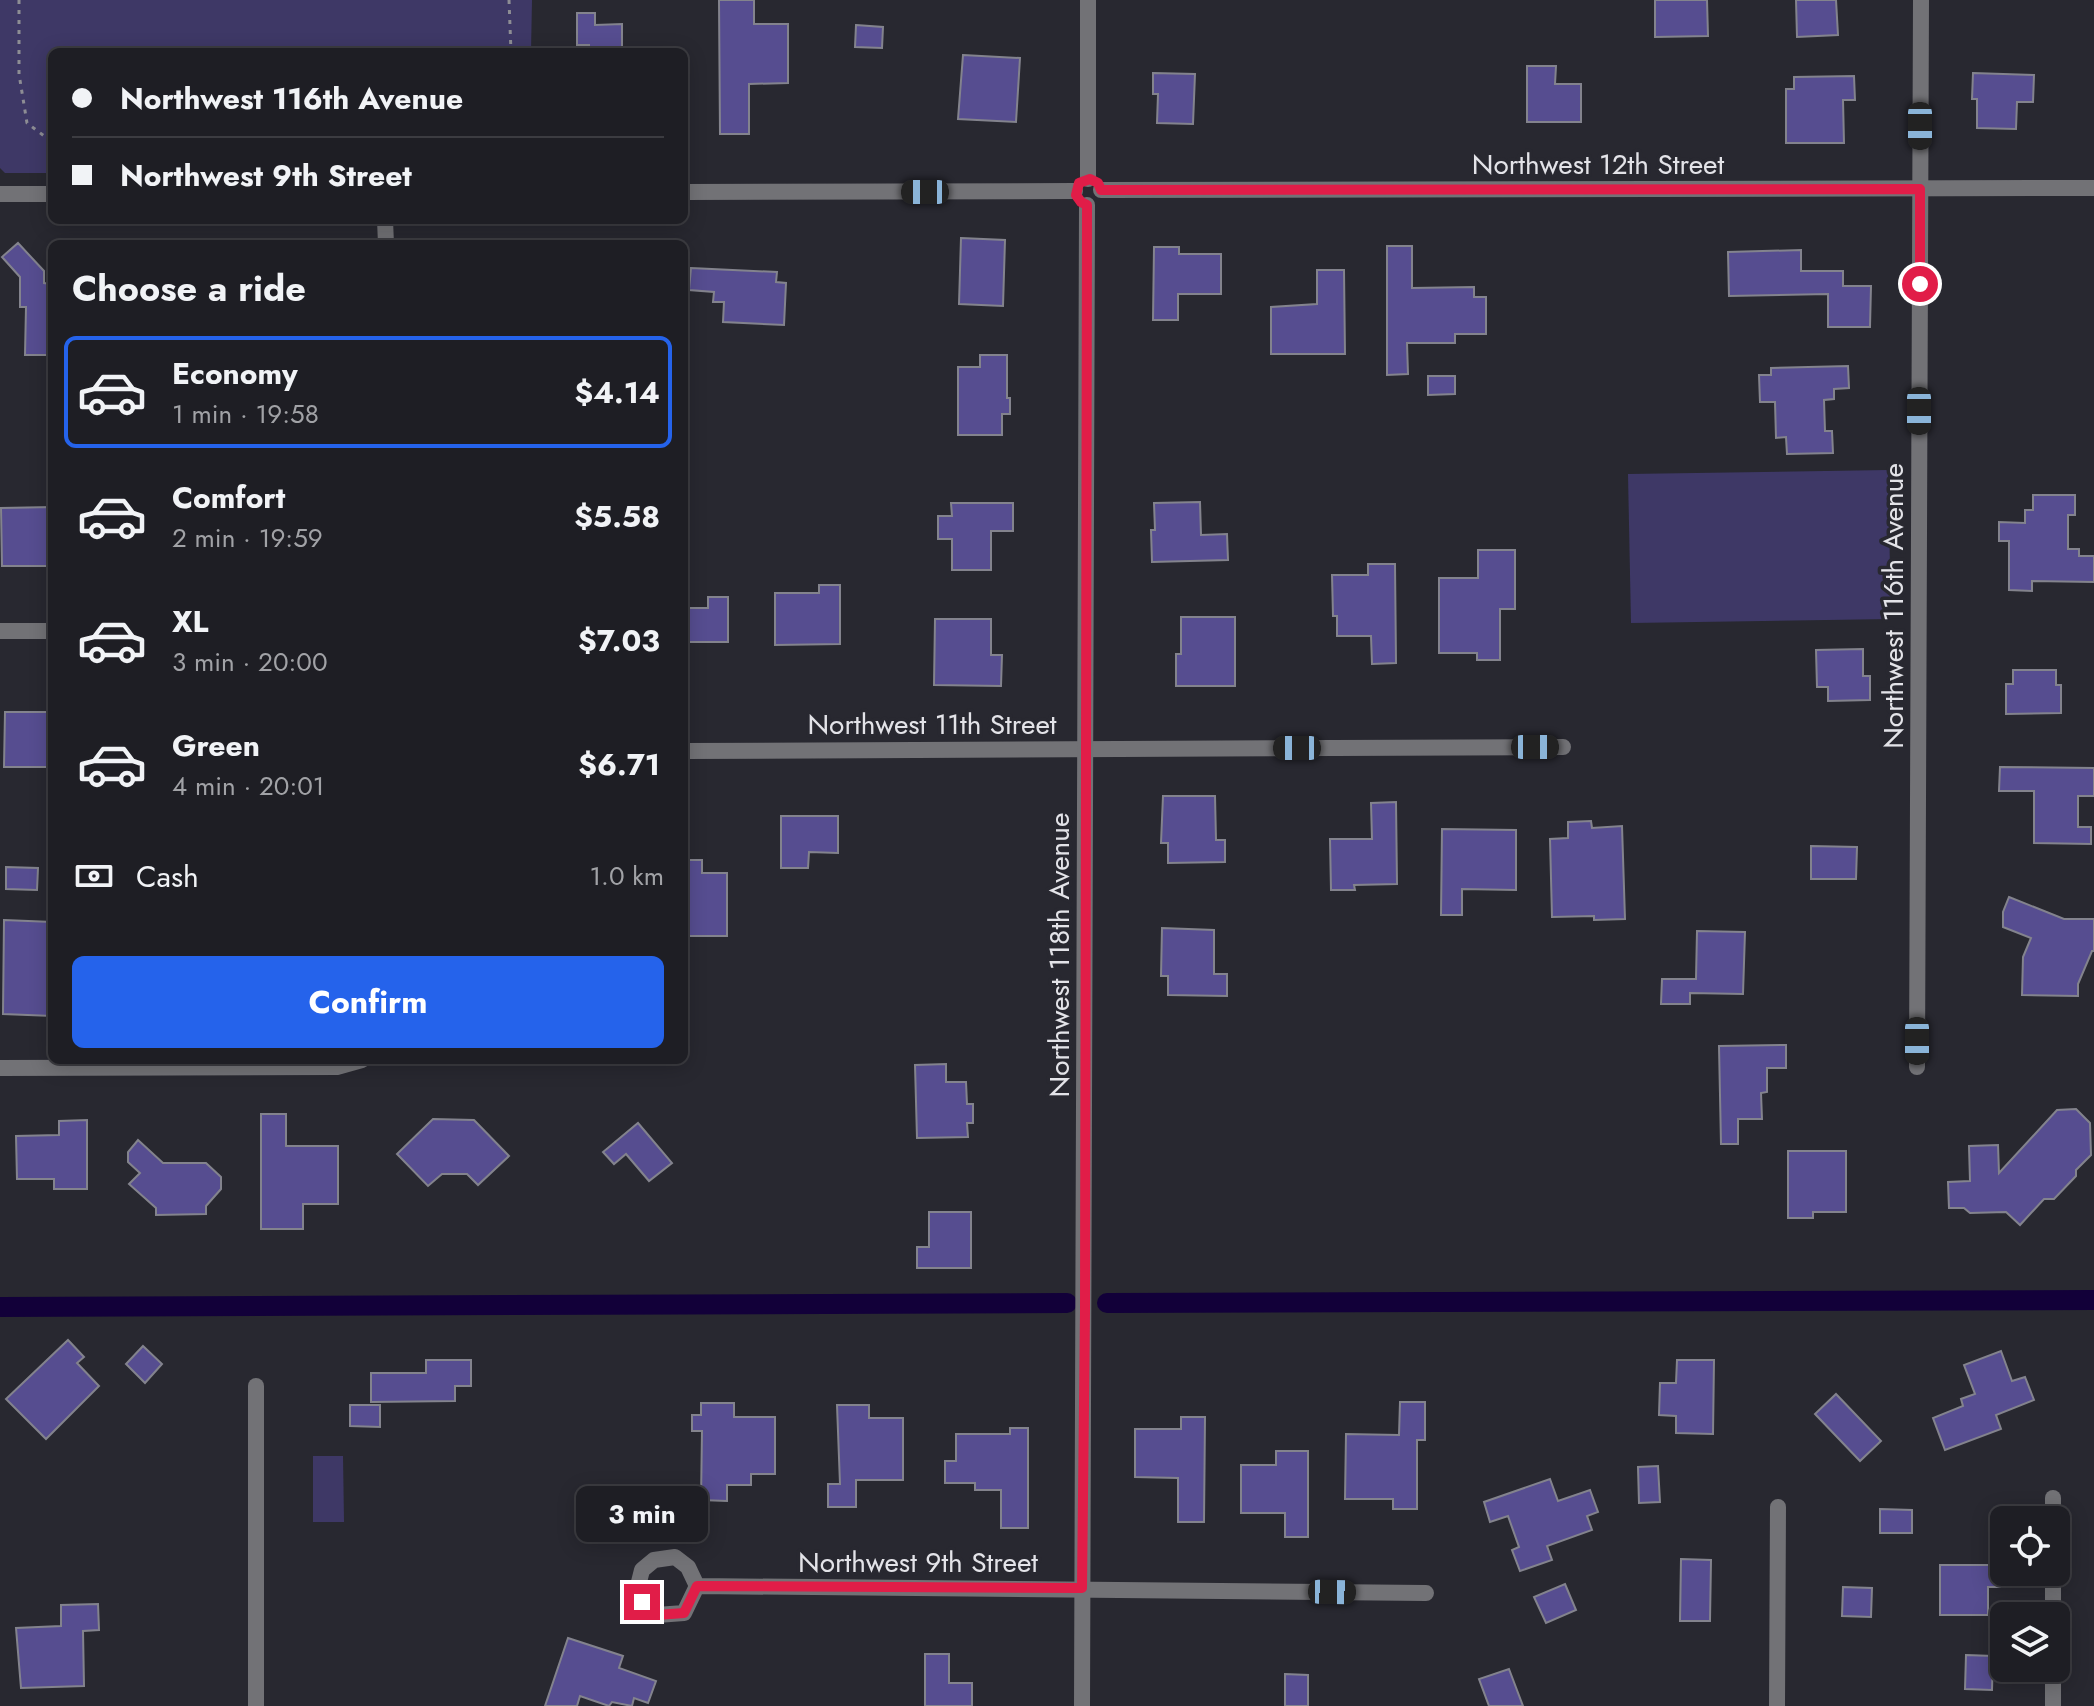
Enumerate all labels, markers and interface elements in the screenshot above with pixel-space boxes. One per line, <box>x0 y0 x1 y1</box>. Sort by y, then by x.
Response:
text: Northwest 116th Avenue <box>120 77 463 120</box>
car <box>1908 102 1932 150</box>
street label: Northwest 12th Street <box>1472 144 1725 185</box>
text: Northwest 9th Street <box>120 154 412 197</box>
car <box>901 180 949 204</box>
text: Choose a ride <box>72 262 306 314</box>
route start <box>1902 266 1938 302</box>
text: Economy <box>172 352 298 395</box>
icon: car <box>76 356 148 428</box>
text: $4.14 <box>575 371 660 414</box>
car <box>1907 387 1931 435</box>
text: 1 min · 19:58 <box>172 395 319 433</box>
street label: Northwest 116th Avenue <box>1873 463 1914 749</box>
text: Comfort <box>172 476 285 519</box>
icon: car <box>76 480 148 552</box>
text: $5.58 <box>574 495 660 538</box>
text: 2 min · 19:59 <box>172 519 323 557</box>
text: XL <box>172 600 208 643</box>
icon: car <box>76 604 148 676</box>
text: $7.03 <box>578 619 660 662</box>
text: 3 min · 20:00 <box>172 643 327 681</box>
street label: Northwest 11th Street <box>807 704 1057 745</box>
text: Green <box>172 724 260 767</box>
icon: car <box>76 728 148 800</box>
car <box>1511 735 1559 759</box>
car <box>1273 736 1321 760</box>
text: $6.71 <box>578 743 660 786</box>
text: 4 min · 20:01 <box>172 767 325 805</box>
street label: Northwest 118th Avenue <box>1039 813 1080 1097</box>
icon: cash <box>72 854 116 898</box>
text: Cash <box>136 855 199 898</box>
text: 1.0 km <box>589 857 664 895</box>
button: Confirm <box>72 956 664 1048</box>
car <box>1905 1017 1929 1065</box>
callout: 3 min <box>576 1486 708 1542</box>
text: 3 min <box>608 1495 676 1533</box>
map controls <box>1990 1506 2070 1682</box>
button: locate <box>1990 1506 2070 1586</box>
street label: Northwest 9th Street <box>798 1542 1038 1583</box>
car <box>1308 1580 1356 1604</box>
route end <box>624 1584 660 1620</box>
button: layers <box>1990 1602 2070 1682</box>

